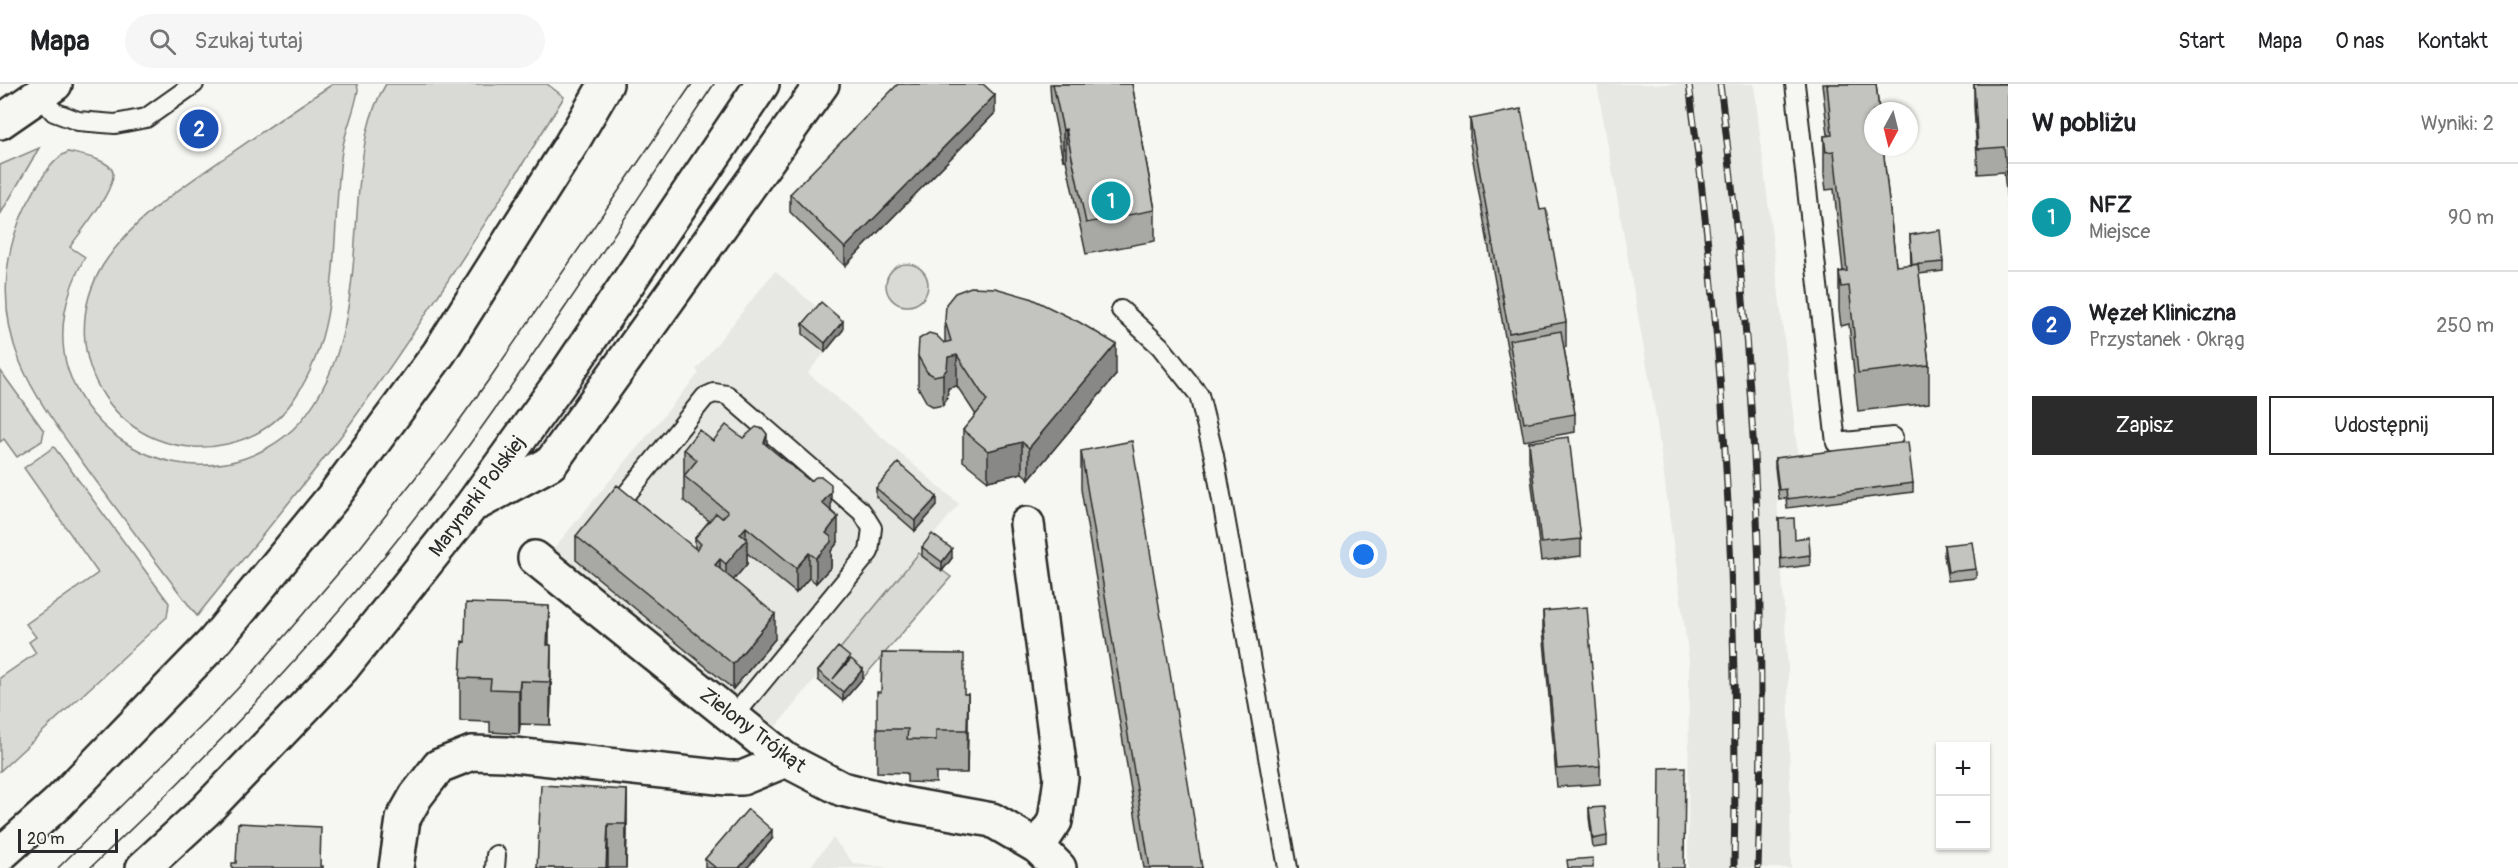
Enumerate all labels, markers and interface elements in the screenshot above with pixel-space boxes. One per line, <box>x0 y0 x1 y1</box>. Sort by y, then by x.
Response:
search box <box>125 14 545 68</box>
text: Mapa <box>30 24 89 59</box>
icon: search <box>146 25 179 58</box>
text: Szukaj tutaj <box>194 27 303 55</box>
text: Start <box>2178 28 2225 55</box>
text: Mapa <box>2258 28 2302 55</box>
text: O nas <box>2335 28 2384 55</box>
text: Kontakt <box>2417 28 2488 55</box>
north arrow <box>1864 102 1918 156</box>
pin: 2 <box>180 106 218 152</box>
text: W pobliżu <box>2032 107 2136 139</box>
text: Wyniki: 2 <box>2421 111 2494 136</box>
pin: 1 <box>1092 178 1130 224</box>
text: NFZ <box>2089 191 2132 219</box>
text: 1 <box>2048 205 2055 230</box>
text: 90 m <box>2448 205 2494 230</box>
text: Miejsce <box>2089 219 2150 244</box>
text: Węzeł Kliniczna <box>2089 299 2236 327</box>
text: 2 <box>2046 313 2057 338</box>
text: 250 m <box>2436 313 2494 338</box>
text: Przystanek · Okrąg <box>2089 327 2245 352</box>
button: Zapisz <box>2032 396 2257 455</box>
button: Udostępnij <box>2269 396 2494 455</box>
street label: Marynarki Polskiej <box>423 430 531 562</box>
your location <box>1349 540 1378 569</box>
street label: Zielony Trójkąt <box>695 682 812 779</box>
map controls <box>1936 742 1990 850</box>
button: + <box>1936 742 1990 796</box>
button: − <box>1936 796 1990 850</box>
scale bar <box>18 826 118 854</box>
text: 20 m <box>27 829 65 849</box>

